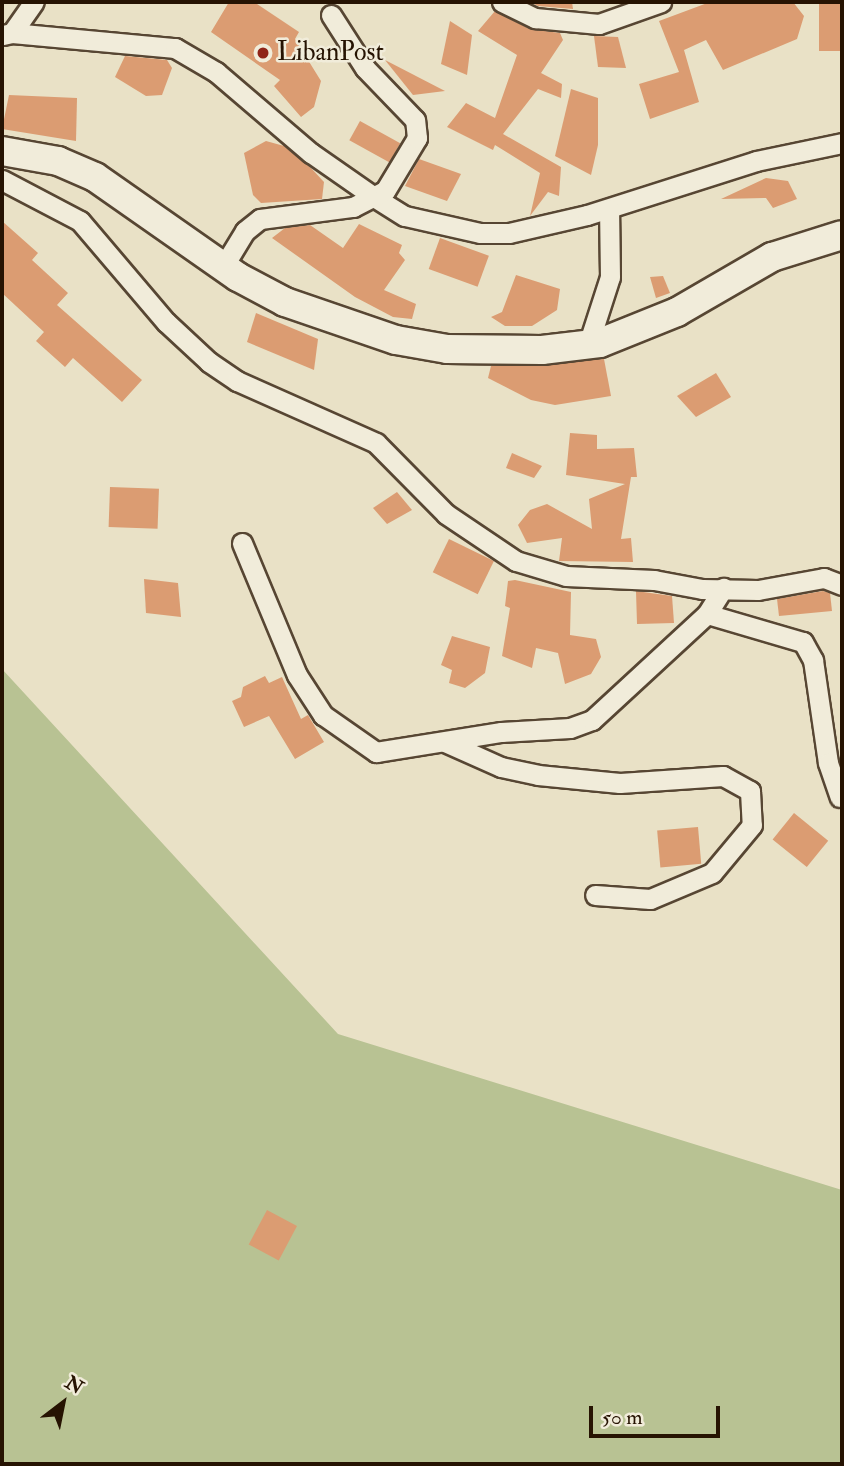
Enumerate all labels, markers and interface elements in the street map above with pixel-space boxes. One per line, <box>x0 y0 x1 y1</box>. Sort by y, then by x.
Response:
place label: LibanPost <box>277 37 384 69</box>
marker: LibanPost <box>255 45 271 61</box>
north arrow <box>28 1368 98 1438</box>
text: N <box>61 1371 88 1400</box>
scale bar <box>592 1392 723 1436</box>
text: 50 m <box>602 1404 643 1431</box>

